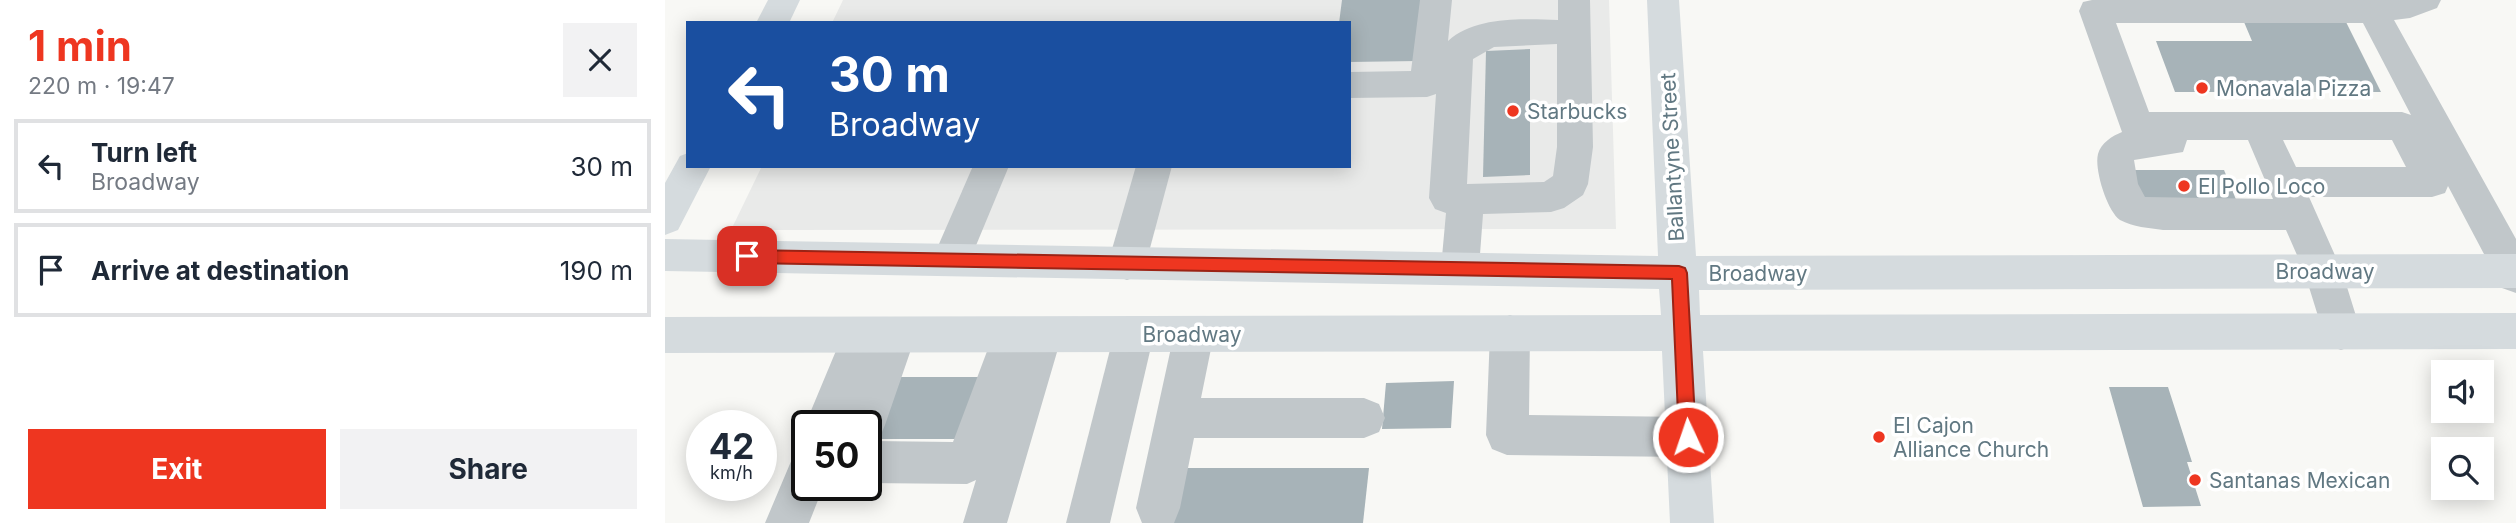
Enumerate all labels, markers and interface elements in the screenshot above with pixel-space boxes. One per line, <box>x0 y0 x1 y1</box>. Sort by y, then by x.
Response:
text: 1 min <box>28 20 132 71</box>
button: close <box>563 23 637 97</box>
text: 30 m <box>829 45 950 104</box>
icon: left <box>714 49 805 140</box>
text: 220 m · 19:47 <box>28 72 175 100</box>
street label: Ballantyne Street <box>1655 72 1689 242</box>
place label: Monavala Pizza <box>2216 76 2371 101</box>
marker: Monavala Pizza <box>2194 80 2210 96</box>
place label: Starbucks <box>1527 99 1627 124</box>
marker: Starbucks <box>1505 103 1521 119</box>
text: Broadway <box>829 105 980 144</box>
text: Turn left <box>91 137 197 168</box>
icon: left <box>32 147 70 185</box>
text: 30 m <box>570 151 633 182</box>
text: Broadway <box>91 168 200 196</box>
place label: El Pollo Loco <box>2198 174 2325 199</box>
marker: El Pollo Loco <box>2176 178 2192 194</box>
pin <box>717 226 777 286</box>
icon: arrive <box>728 237 766 275</box>
icon: arrive <box>32 251 70 289</box>
text: Arrive at destination <box>91 255 350 286</box>
text: 190 m <box>560 255 633 286</box>
street label: Broadway <box>2275 259 2375 284</box>
street label: Broadway <box>1708 261 1808 286</box>
street label: Broadway <box>1142 322 1242 347</box>
map controls <box>2431 360 2494 500</box>
button: sound <box>2431 360 2494 423</box>
position arrow <box>1651 400 1725 474</box>
speed limit sign: 50 <box>791 410 882 501</box>
place label: El Cajon Alliance Church <box>1893 413 2049 462</box>
text: 42 <box>709 425 754 467</box>
button: Exit <box>28 429 326 509</box>
button: Share <box>340 429 637 509</box>
marker: El Cajon Alliance Church <box>1871 429 1887 445</box>
button: search <box>2431 437 2494 500</box>
text: km/h <box>710 462 753 483</box>
place label: Santanas Mexican <box>2209 468 2390 493</box>
marker: Santanas Mexican <box>2187 472 2203 488</box>

